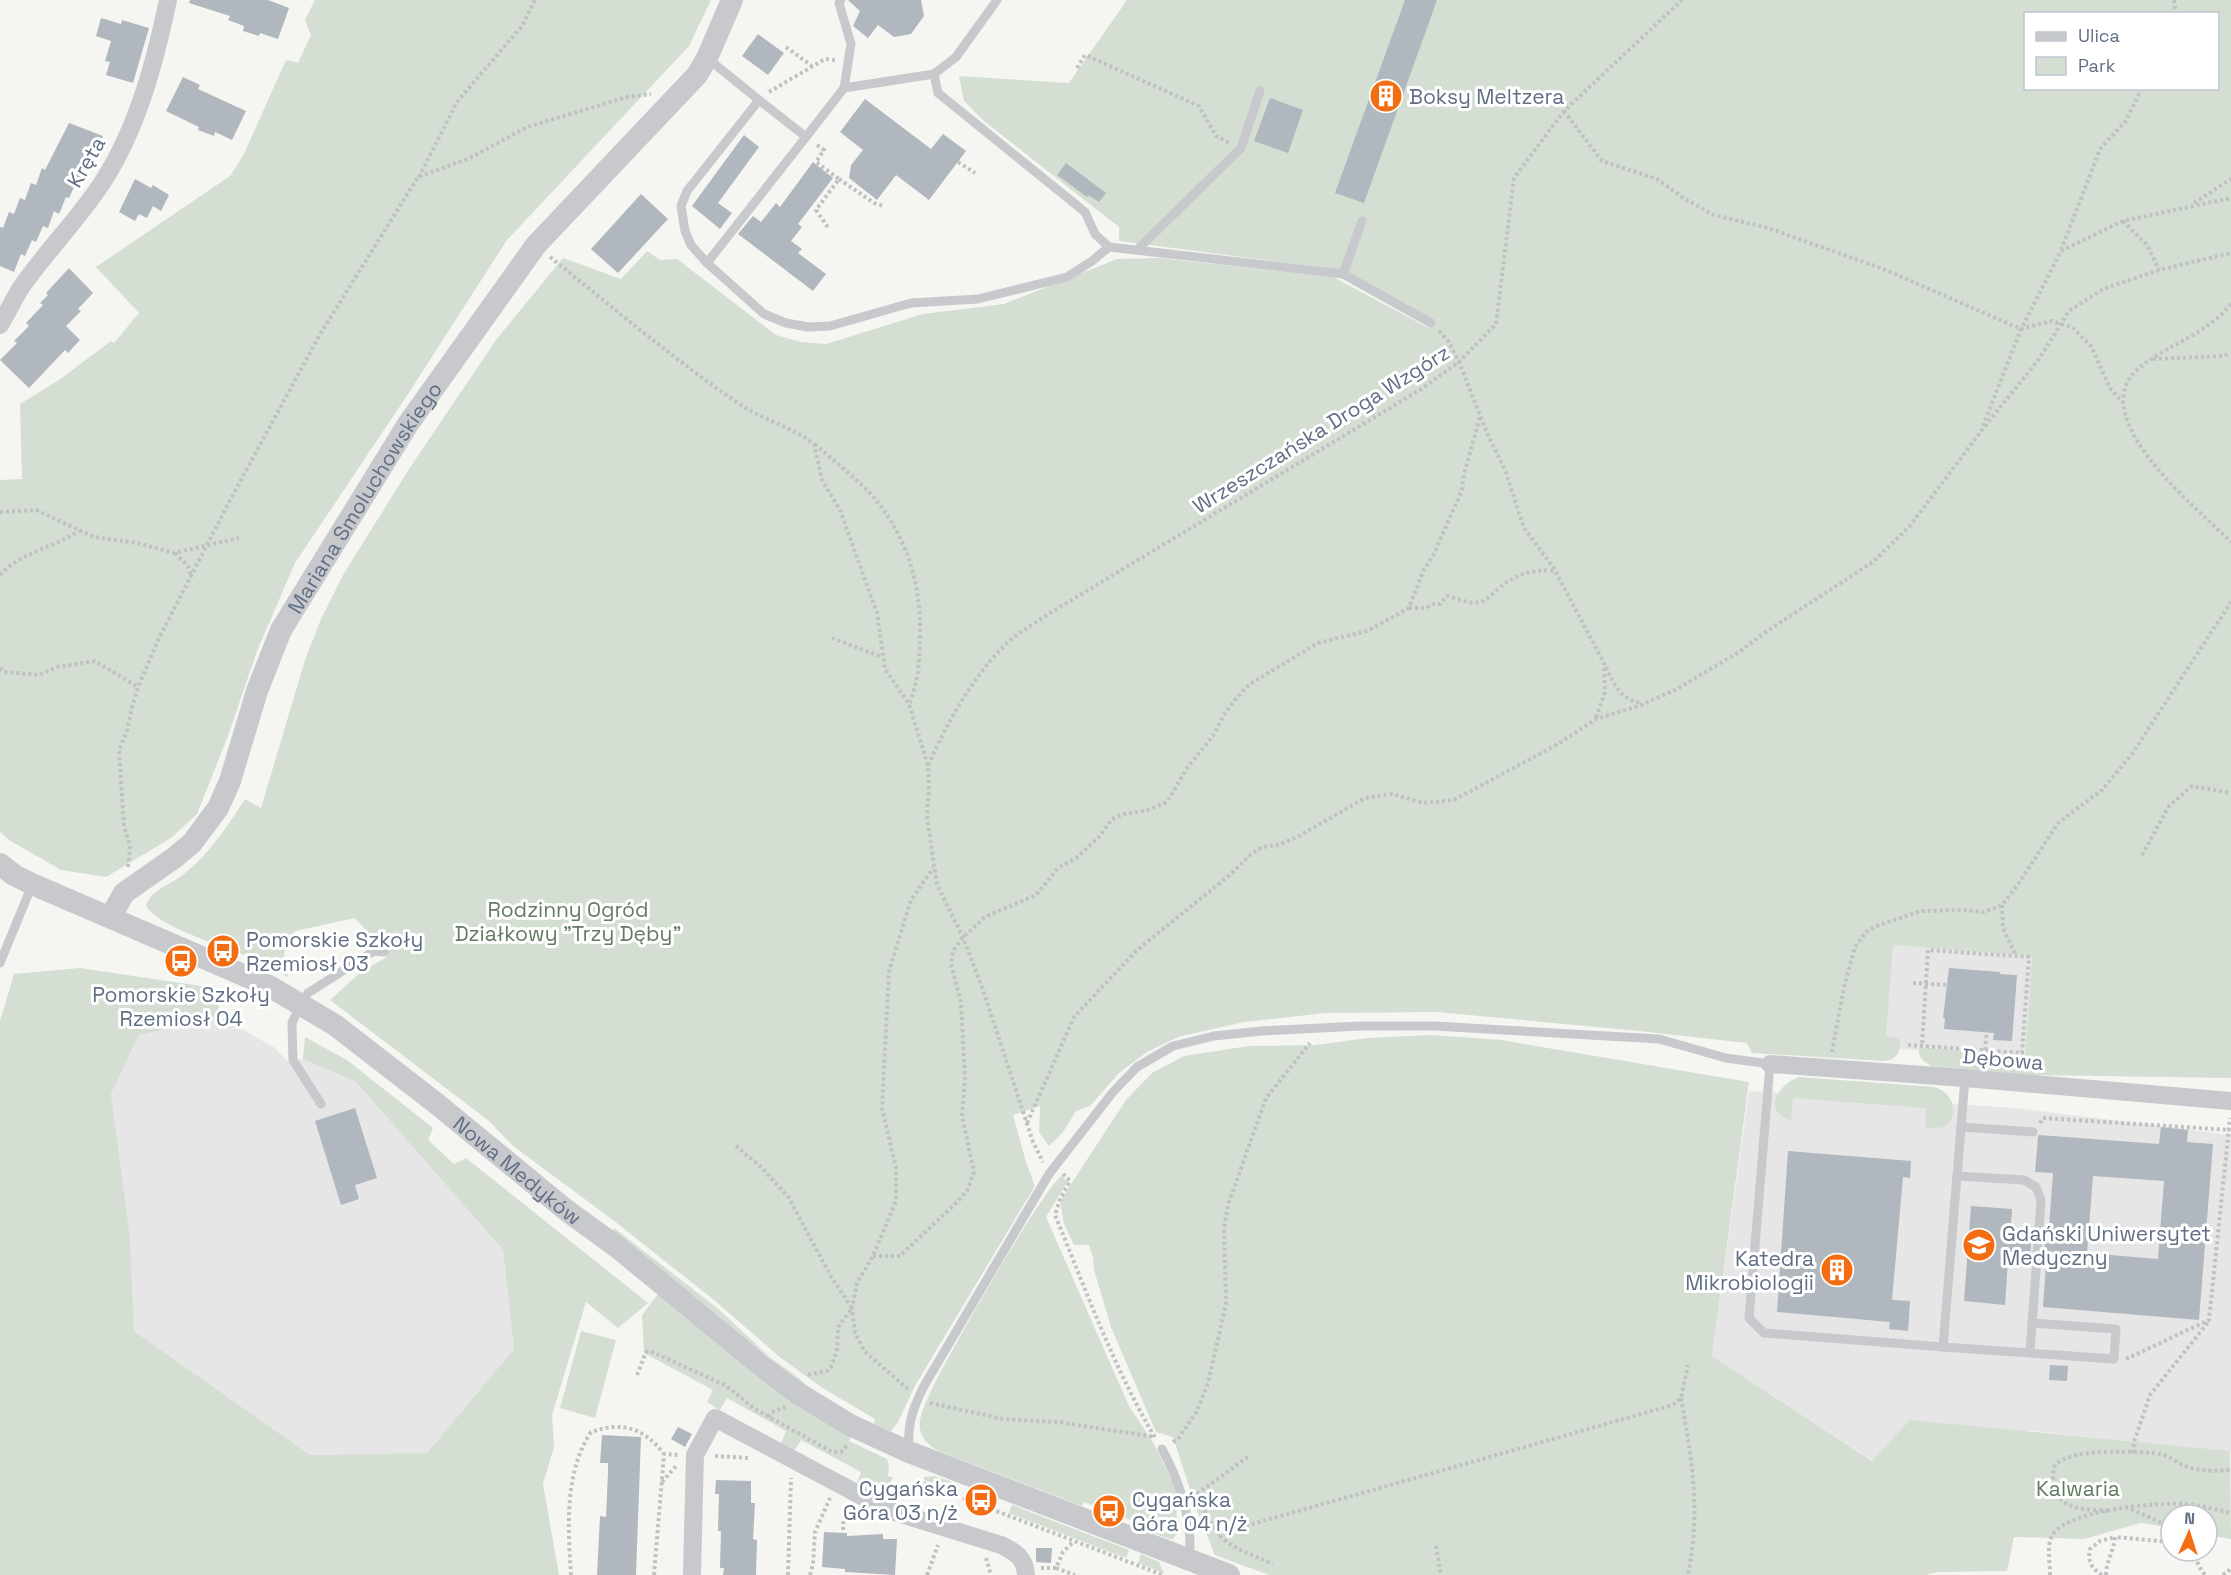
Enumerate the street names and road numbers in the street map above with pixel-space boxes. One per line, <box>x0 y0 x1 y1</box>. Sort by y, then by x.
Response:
street label: Kręta <box>61 132 111 192</box>
street label: Wrzeszczańska Droga Wzgórz <box>1188 339 1454 519</box>
street label: Mariana Smoluchowskiego <box>281 376 447 618</box>
street label: Dębowa <box>1961 1042 2045 1076</box>
street label: Nowa Medyków <box>448 1110 587 1231</box>

